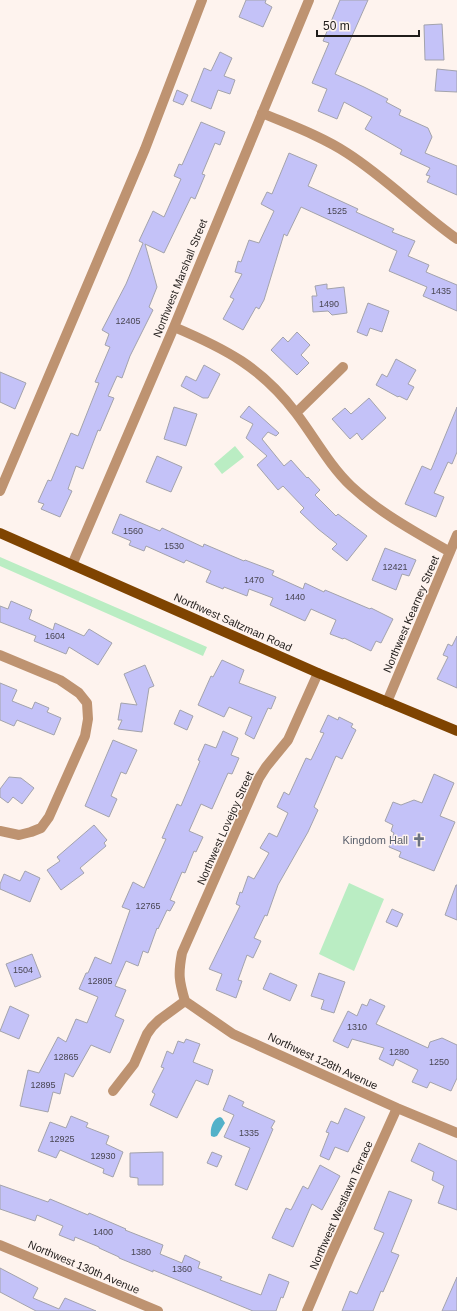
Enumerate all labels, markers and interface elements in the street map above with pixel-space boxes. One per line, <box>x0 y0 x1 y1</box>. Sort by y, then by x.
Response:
scale bar <box>317 12 419 38</box>
text: 50 m <box>323 19 350 33</box>
house number: 1525 <box>327 206 347 216</box>
street label: Northwest Marshall Street <box>151 217 209 339</box>
house number: 1435 <box>431 286 451 296</box>
house number: 1490 <box>319 299 339 309</box>
house number: 12405 <box>115 316 141 326</box>
house number: 1560 <box>123 526 143 536</box>
house number: 1530 <box>164 541 184 551</box>
street label: Northwest Kearney Street <box>381 554 441 674</box>
house number: 12421 <box>382 562 408 572</box>
house number: 1470 <box>244 575 264 585</box>
street label: Northwest Saltzman Road <box>172 591 294 653</box>
house number: 1440 <box>285 592 305 602</box>
house number: 1604 <box>45 631 65 641</box>
street label: Northwest Lovejoy Street <box>195 769 255 887</box>
church icon: Kingdom Hall <box>411 832 427 848</box>
place label: Kingdom Hall <box>343 834 408 846</box>
house number: 12765 <box>135 901 161 911</box>
house number: 1504 <box>13 965 33 975</box>
house number: 12805 <box>87 976 113 986</box>
house number: 1310 <box>347 1022 367 1032</box>
street label: Northwest 128th Avenue <box>266 1030 380 1092</box>
house number: 1280 <box>389 1047 409 1057</box>
house number: 12865 <box>53 1052 79 1062</box>
house number: 1250 <box>429 1057 449 1067</box>
house number: 12895 <box>30 1080 56 1090</box>
house number: 1335 <box>239 1128 259 1138</box>
house number: 12925 <box>49 1134 75 1144</box>
street label: Northwest Westlawn Terrace <box>307 1139 375 1271</box>
house number: 12930 <box>90 1151 116 1161</box>
house number: 1400 <box>93 1227 113 1237</box>
street label: Northwest 130th Avenue <box>27 1238 141 1296</box>
house number: 1380 <box>131 1247 151 1257</box>
house number: 1360 <box>172 1264 192 1274</box>

